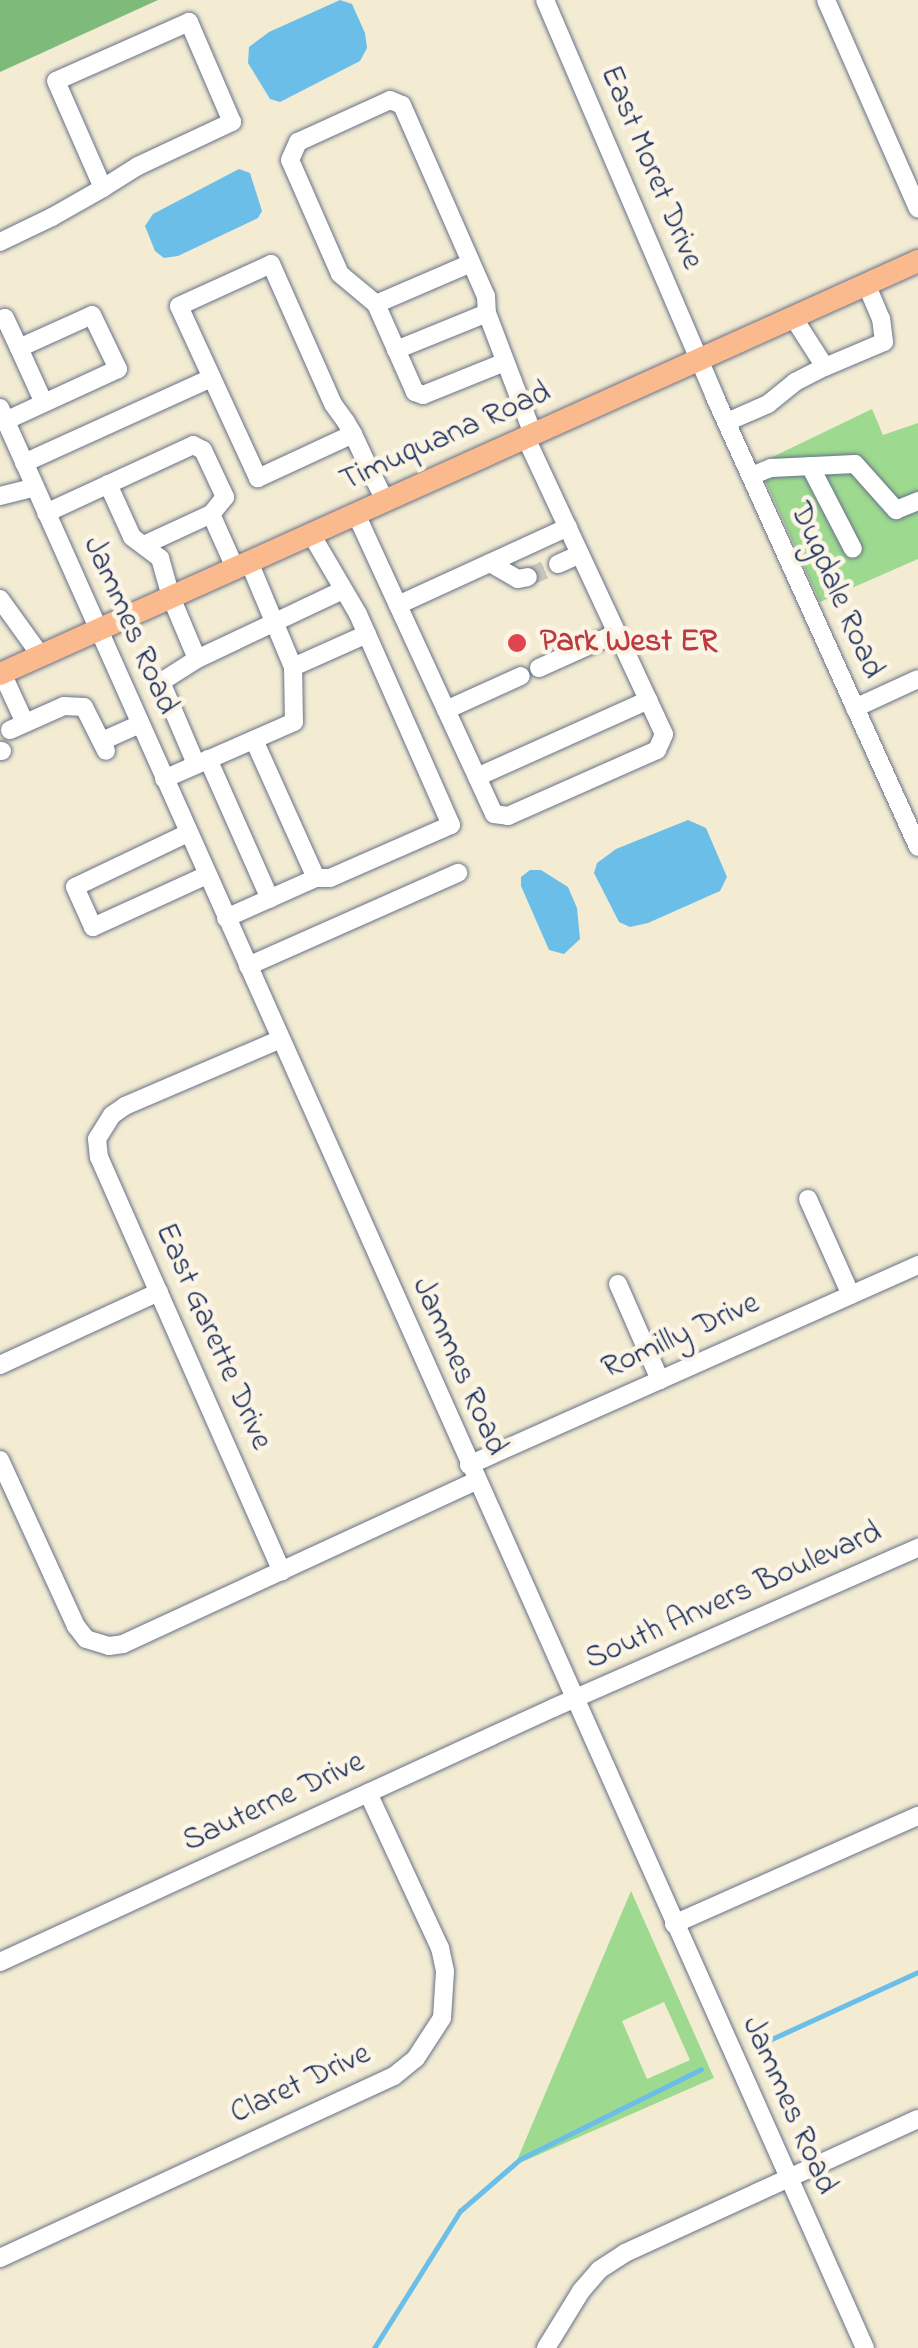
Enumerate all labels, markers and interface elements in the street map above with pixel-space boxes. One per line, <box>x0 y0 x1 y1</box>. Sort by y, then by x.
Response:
street label: East Moret Drive <box>590 60 710 276</box>
street label: Timuquana Road <box>335 374 557 502</box>
street label: Dugdale Road <box>779 497 891 685</box>
street label: Jammes Road <box>73 531 185 721</box>
place label: Park West ER <box>540 624 717 662</box>
marker: Park West ER <box>504 630 530 656</box>
street label: East Garette Drive <box>145 1218 279 1456</box>
street label: Jammes Road <box>402 1272 514 1462</box>
street label: Romilly Drive <box>596 1285 766 1389</box>
street label: South Anvers Boulevard <box>580 1514 888 1680</box>
street label: Sauterne Drive <box>177 1744 371 1862</box>
street label: Jammes Road <box>732 2011 844 2201</box>
street label: Claret Drive <box>225 2036 377 2134</box>

